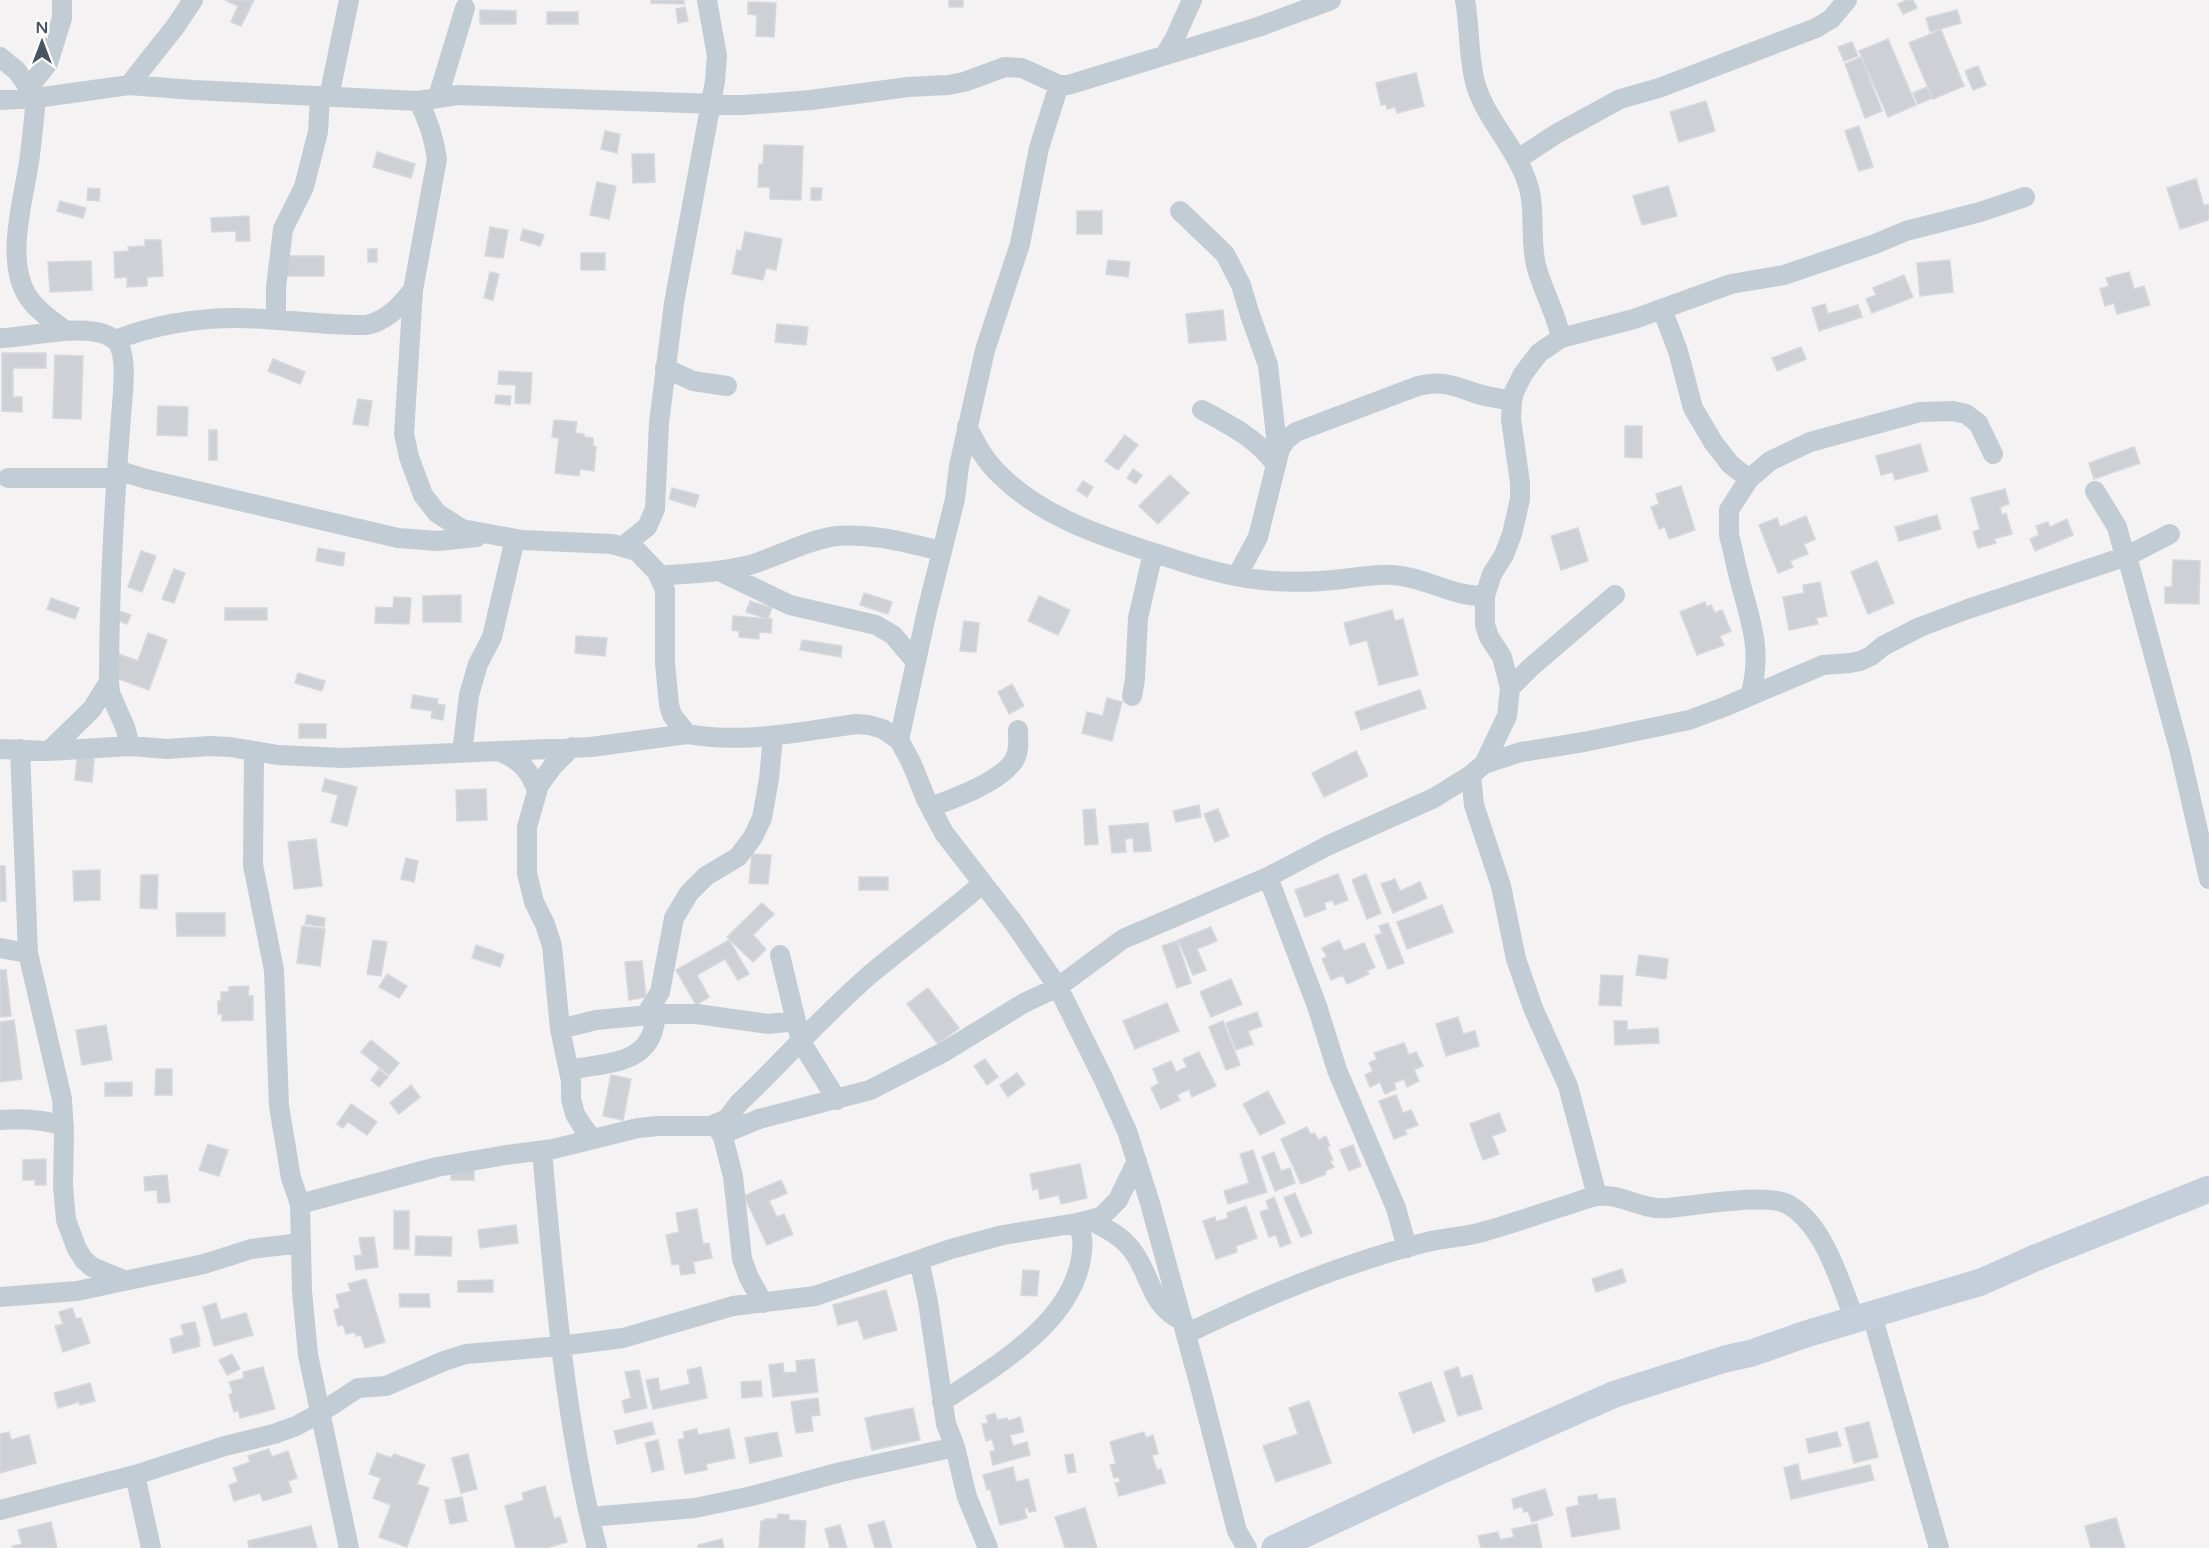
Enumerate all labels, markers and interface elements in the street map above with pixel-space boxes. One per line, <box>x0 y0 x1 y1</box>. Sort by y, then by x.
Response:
north arrow <box>12 12 72 72</box>
text: N <box>36 18 48 38</box>

